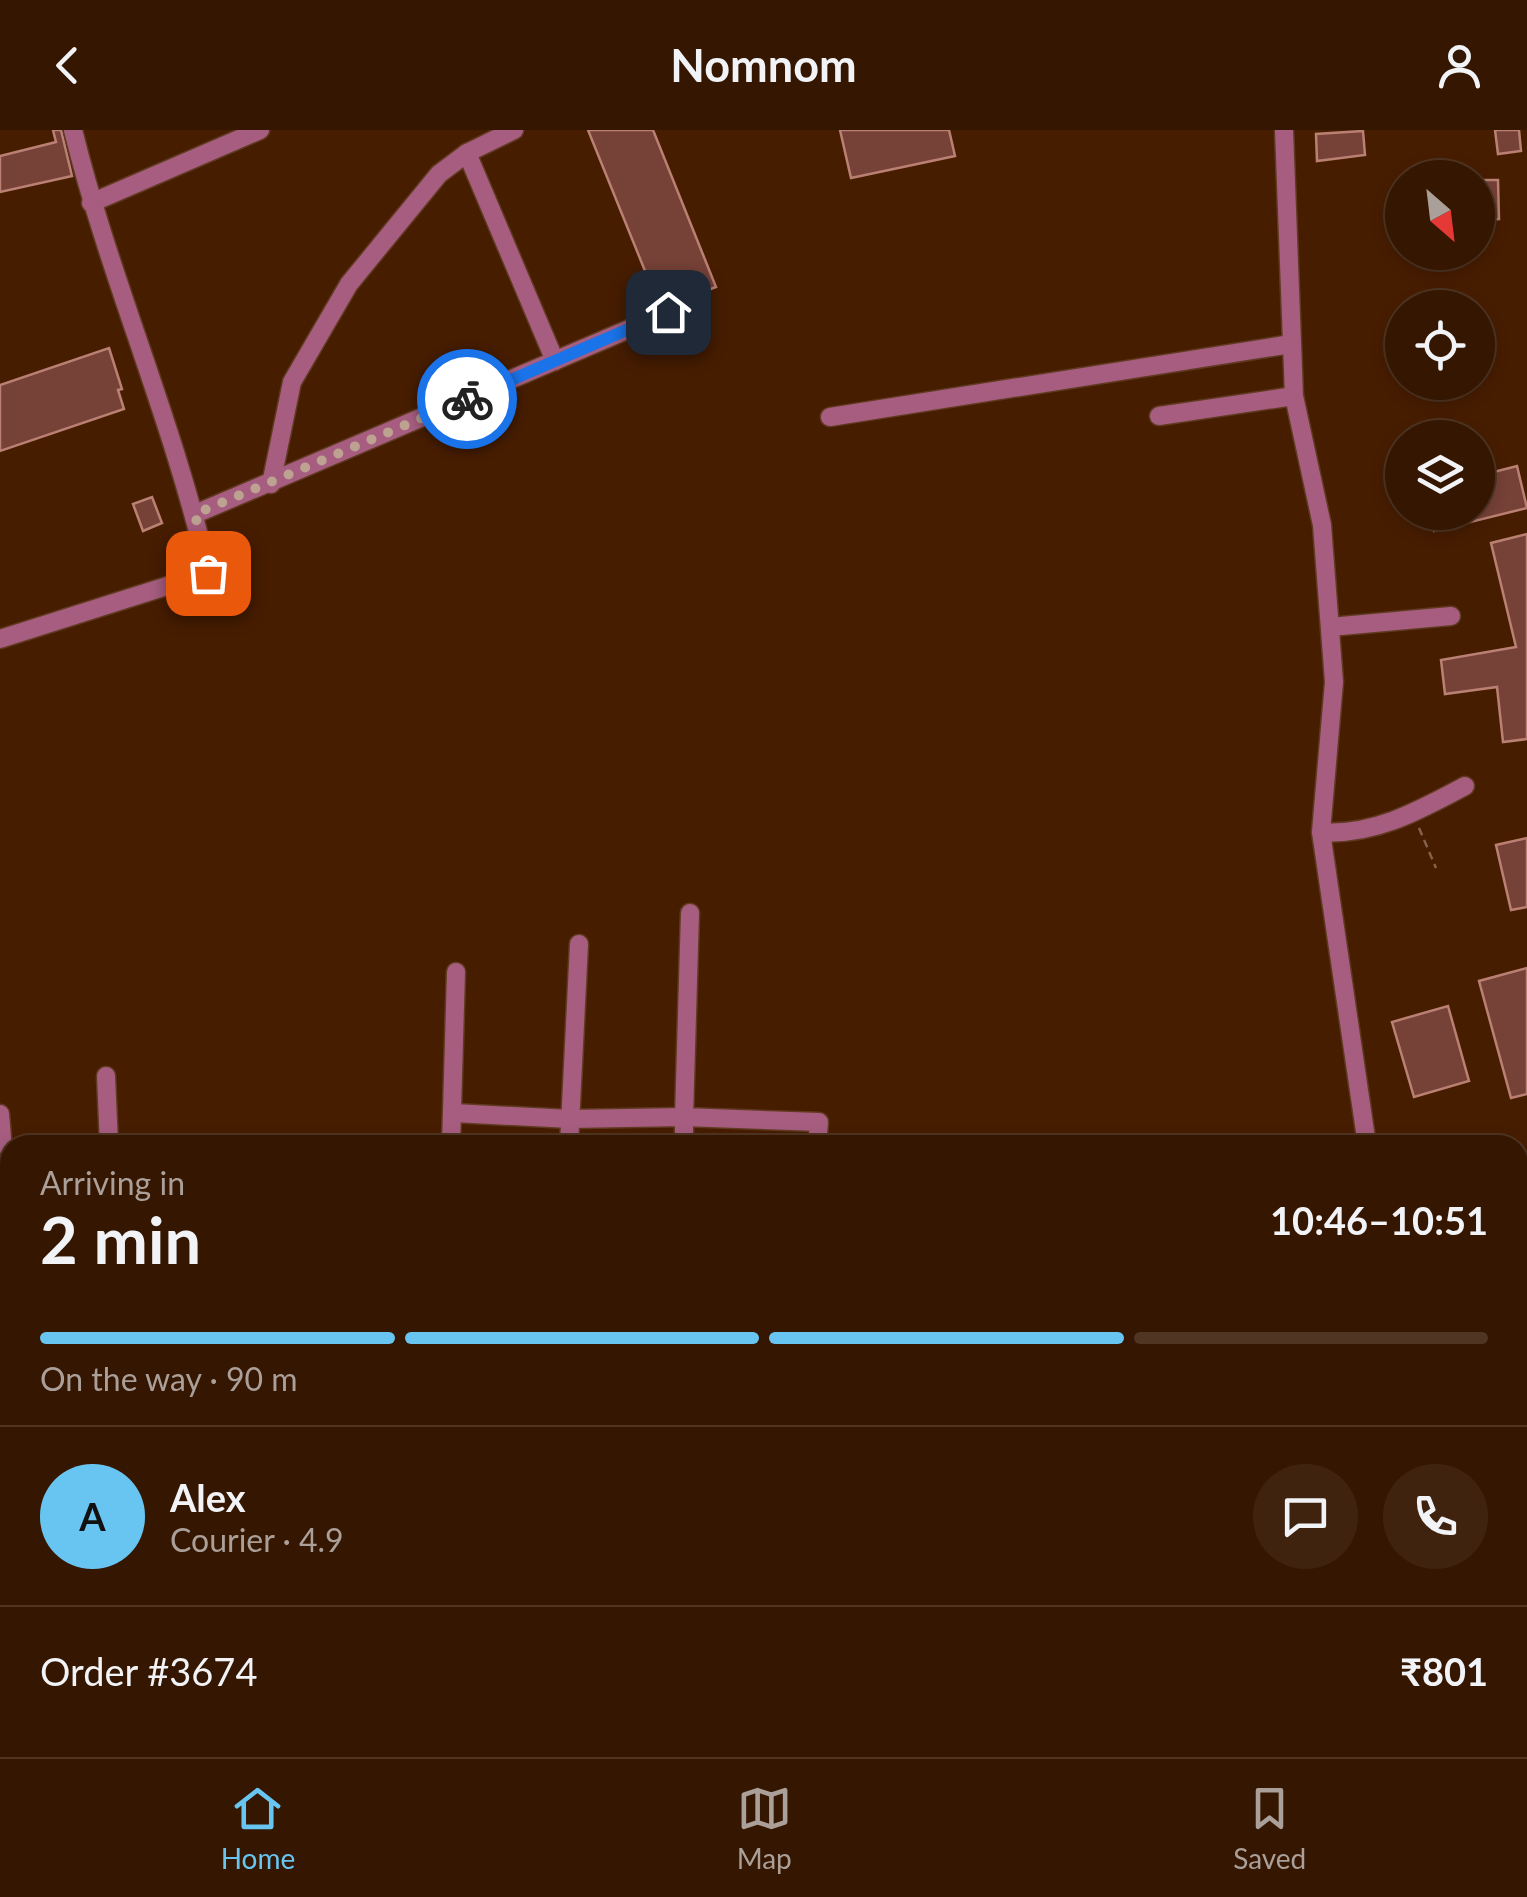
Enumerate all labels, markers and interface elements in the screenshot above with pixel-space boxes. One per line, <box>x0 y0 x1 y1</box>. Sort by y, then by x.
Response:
icon: back <box>40 38 95 93</box>
text: Nomnom <box>670 38 857 92</box>
icon: person <box>1432 38 1487 93</box>
north arrow <box>1385 160 1495 270</box>
map controls <box>1385 160 1495 530</box>
pin <box>626 270 711 355</box>
icon: home <box>641 285 696 340</box>
button: locate <box>1385 290 1495 400</box>
courier <box>417 349 517 449</box>
icon: bike <box>440 372 495 427</box>
button: layers <box>1385 420 1495 530</box>
pin <box>166 531 251 616</box>
icon: bag <box>181 546 236 601</box>
text: Arriving in <box>40 1163 185 1202</box>
text: 10:46–10:51 <box>1270 1197 1488 1243</box>
text: 2 min <box>40 1200 201 1278</box>
text: On the way · 90 m <box>40 1359 298 1398</box>
button: chat <box>1253 1464 1358 1569</box>
button: phone <box>1383 1464 1488 1569</box>
text: Alex <box>170 1474 246 1520</box>
text: A <box>79 1493 106 1539</box>
text: Courier · 4.9 <box>170 1520 344 1559</box>
text: Order #3674 <box>40 1648 257 1694</box>
text: ₹801 <box>1400 1648 1488 1694</box>
tab: Home <box>221 1781 295 1875</box>
tab: Map <box>737 1781 792 1875</box>
tab: Saved <box>1233 1781 1306 1875</box>

